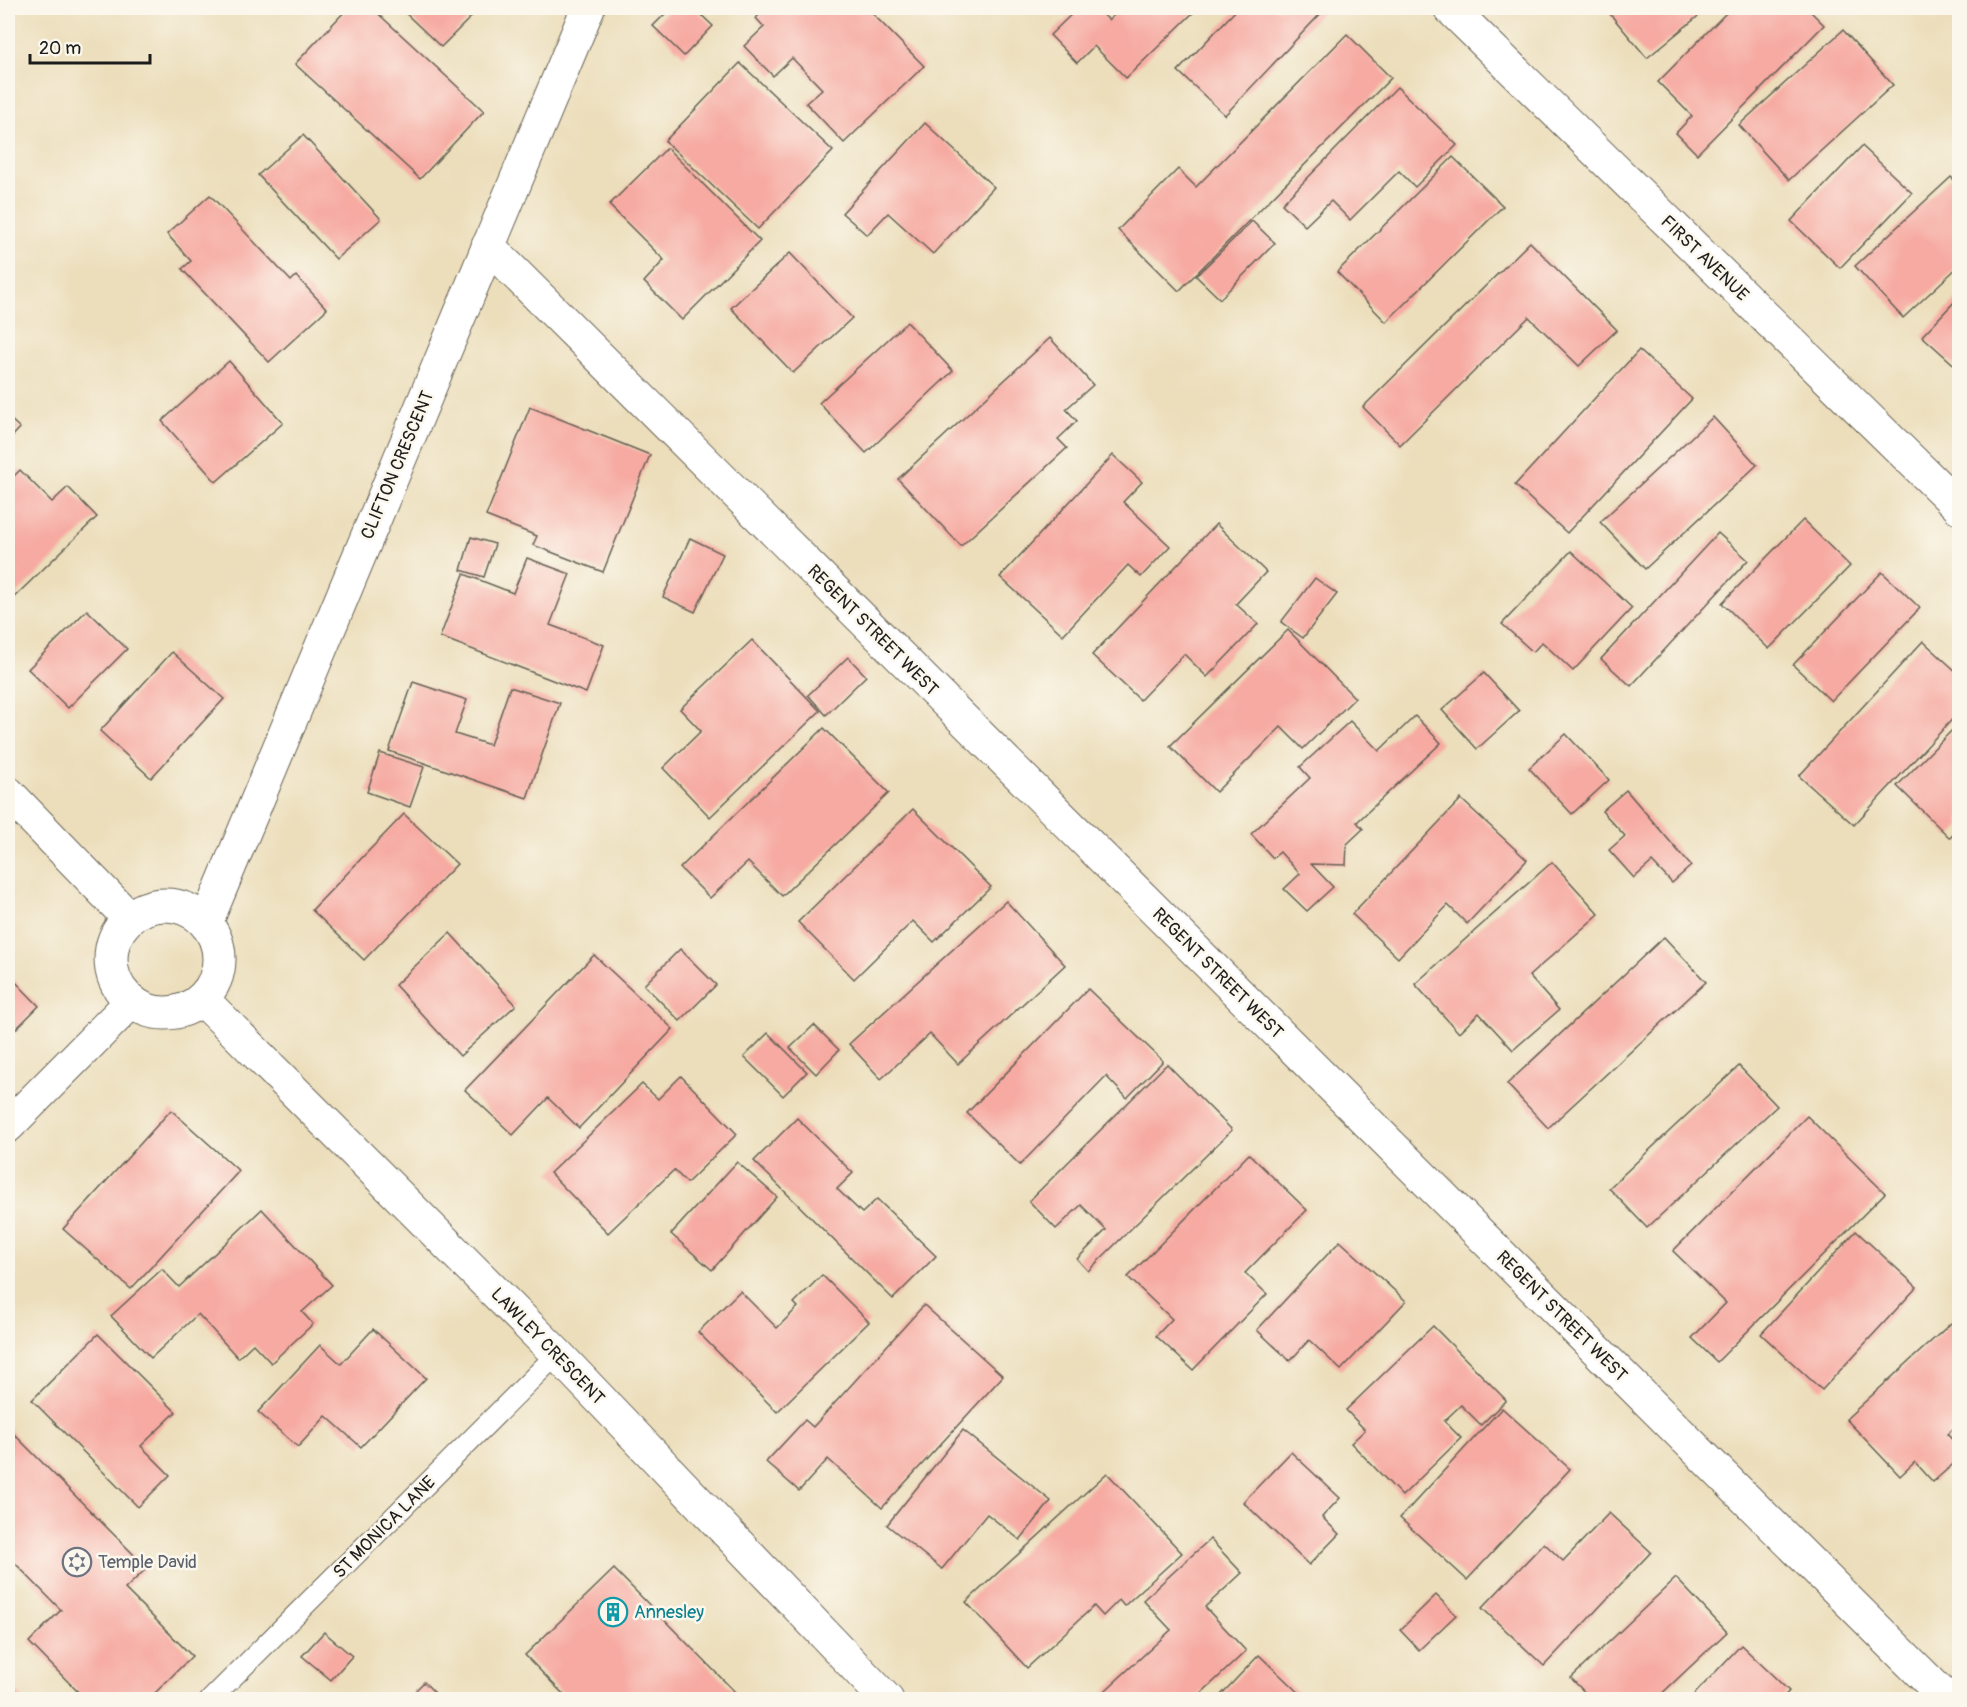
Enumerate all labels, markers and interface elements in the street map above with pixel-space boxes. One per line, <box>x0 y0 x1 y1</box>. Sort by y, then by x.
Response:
scale bar <box>30 27 150 65</box>
text: 20 m <box>39 37 81 60</box>
street label: FIRST AVENUE <box>1656 210 1754 306</box>
street label: CLIFTON CRESCENT <box>356 388 439 543</box>
street label: REGENT STREET WEST <box>802 560 943 701</box>
street label: REGENT STREET WEST <box>1147 903 1288 1044</box>
street label: REGENT STREET WEST <box>1491 1246 1632 1387</box>
street label: LAWLEY CRESCENT <box>486 1283 610 1410</box>
street label: ST MONICA LANE <box>328 1471 441 1584</box>
synagogue icon: Temple David <box>61 1546 93 1578</box>
place label: Temple David <box>98 1551 197 1574</box>
building icon: Annesley <box>597 1596 629 1628</box>
place label: Annesley <box>634 1601 704 1624</box>

